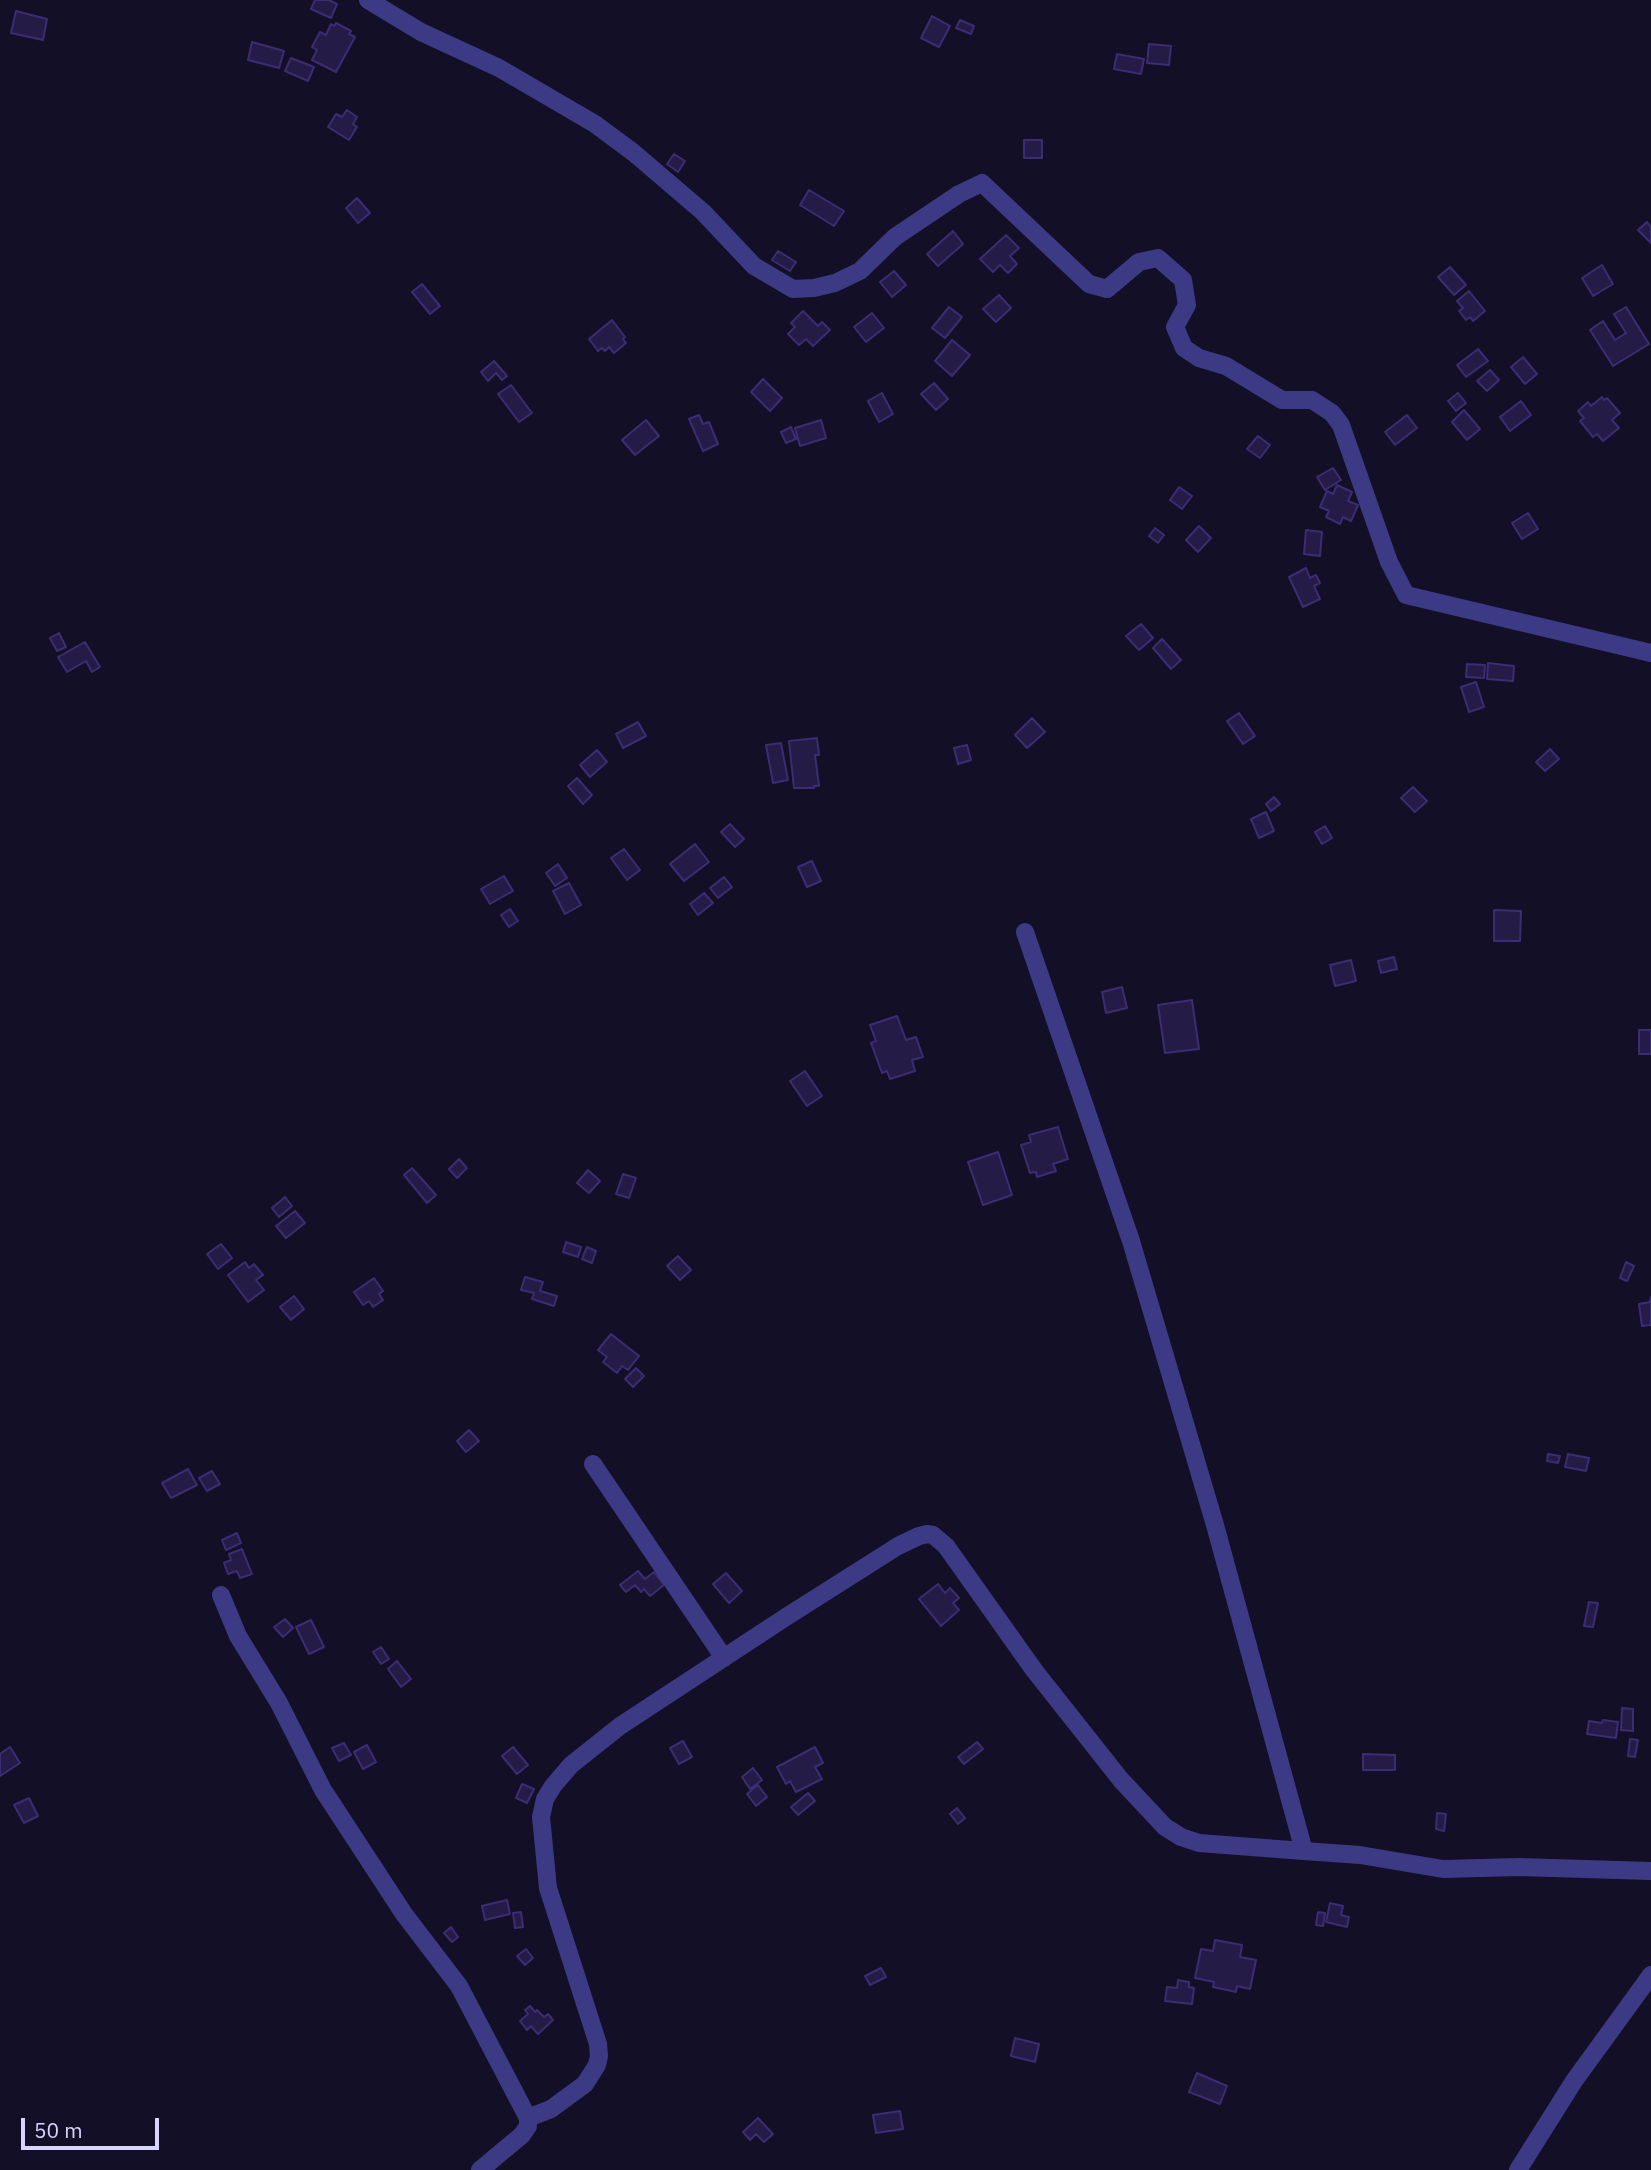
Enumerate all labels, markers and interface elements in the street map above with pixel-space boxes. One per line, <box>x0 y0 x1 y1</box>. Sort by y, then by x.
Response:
scale bar <box>24 2104 163 2148</box>
text: 50 m <box>34 2116 83 2144</box>

